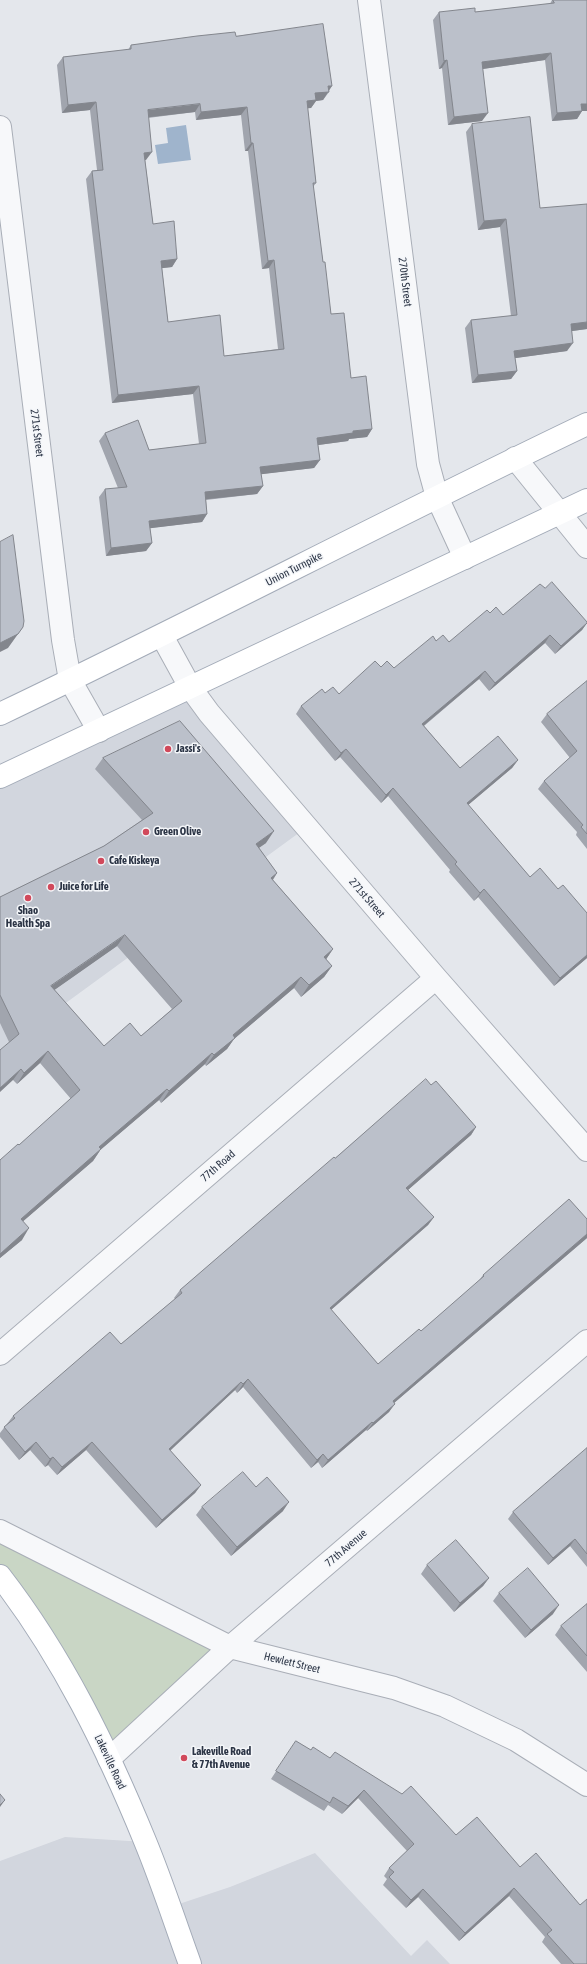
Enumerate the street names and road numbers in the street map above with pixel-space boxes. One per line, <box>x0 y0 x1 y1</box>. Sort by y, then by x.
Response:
street label: 270th Street <box>395 257 415 307</box>
street label: 271st Street <box>28 408 46 458</box>
street label: Union Turnpike <box>263 549 325 589</box>
street label: 271st Street <box>346 875 388 921</box>
street label: 77th Road <box>198 1147 238 1185</box>
street label: 77th Avenue <box>323 1526 369 1570</box>
street label: Hewlett Street <box>262 1650 322 1676</box>
street label: Lakeville Road <box>92 1732 128 1792</box>

